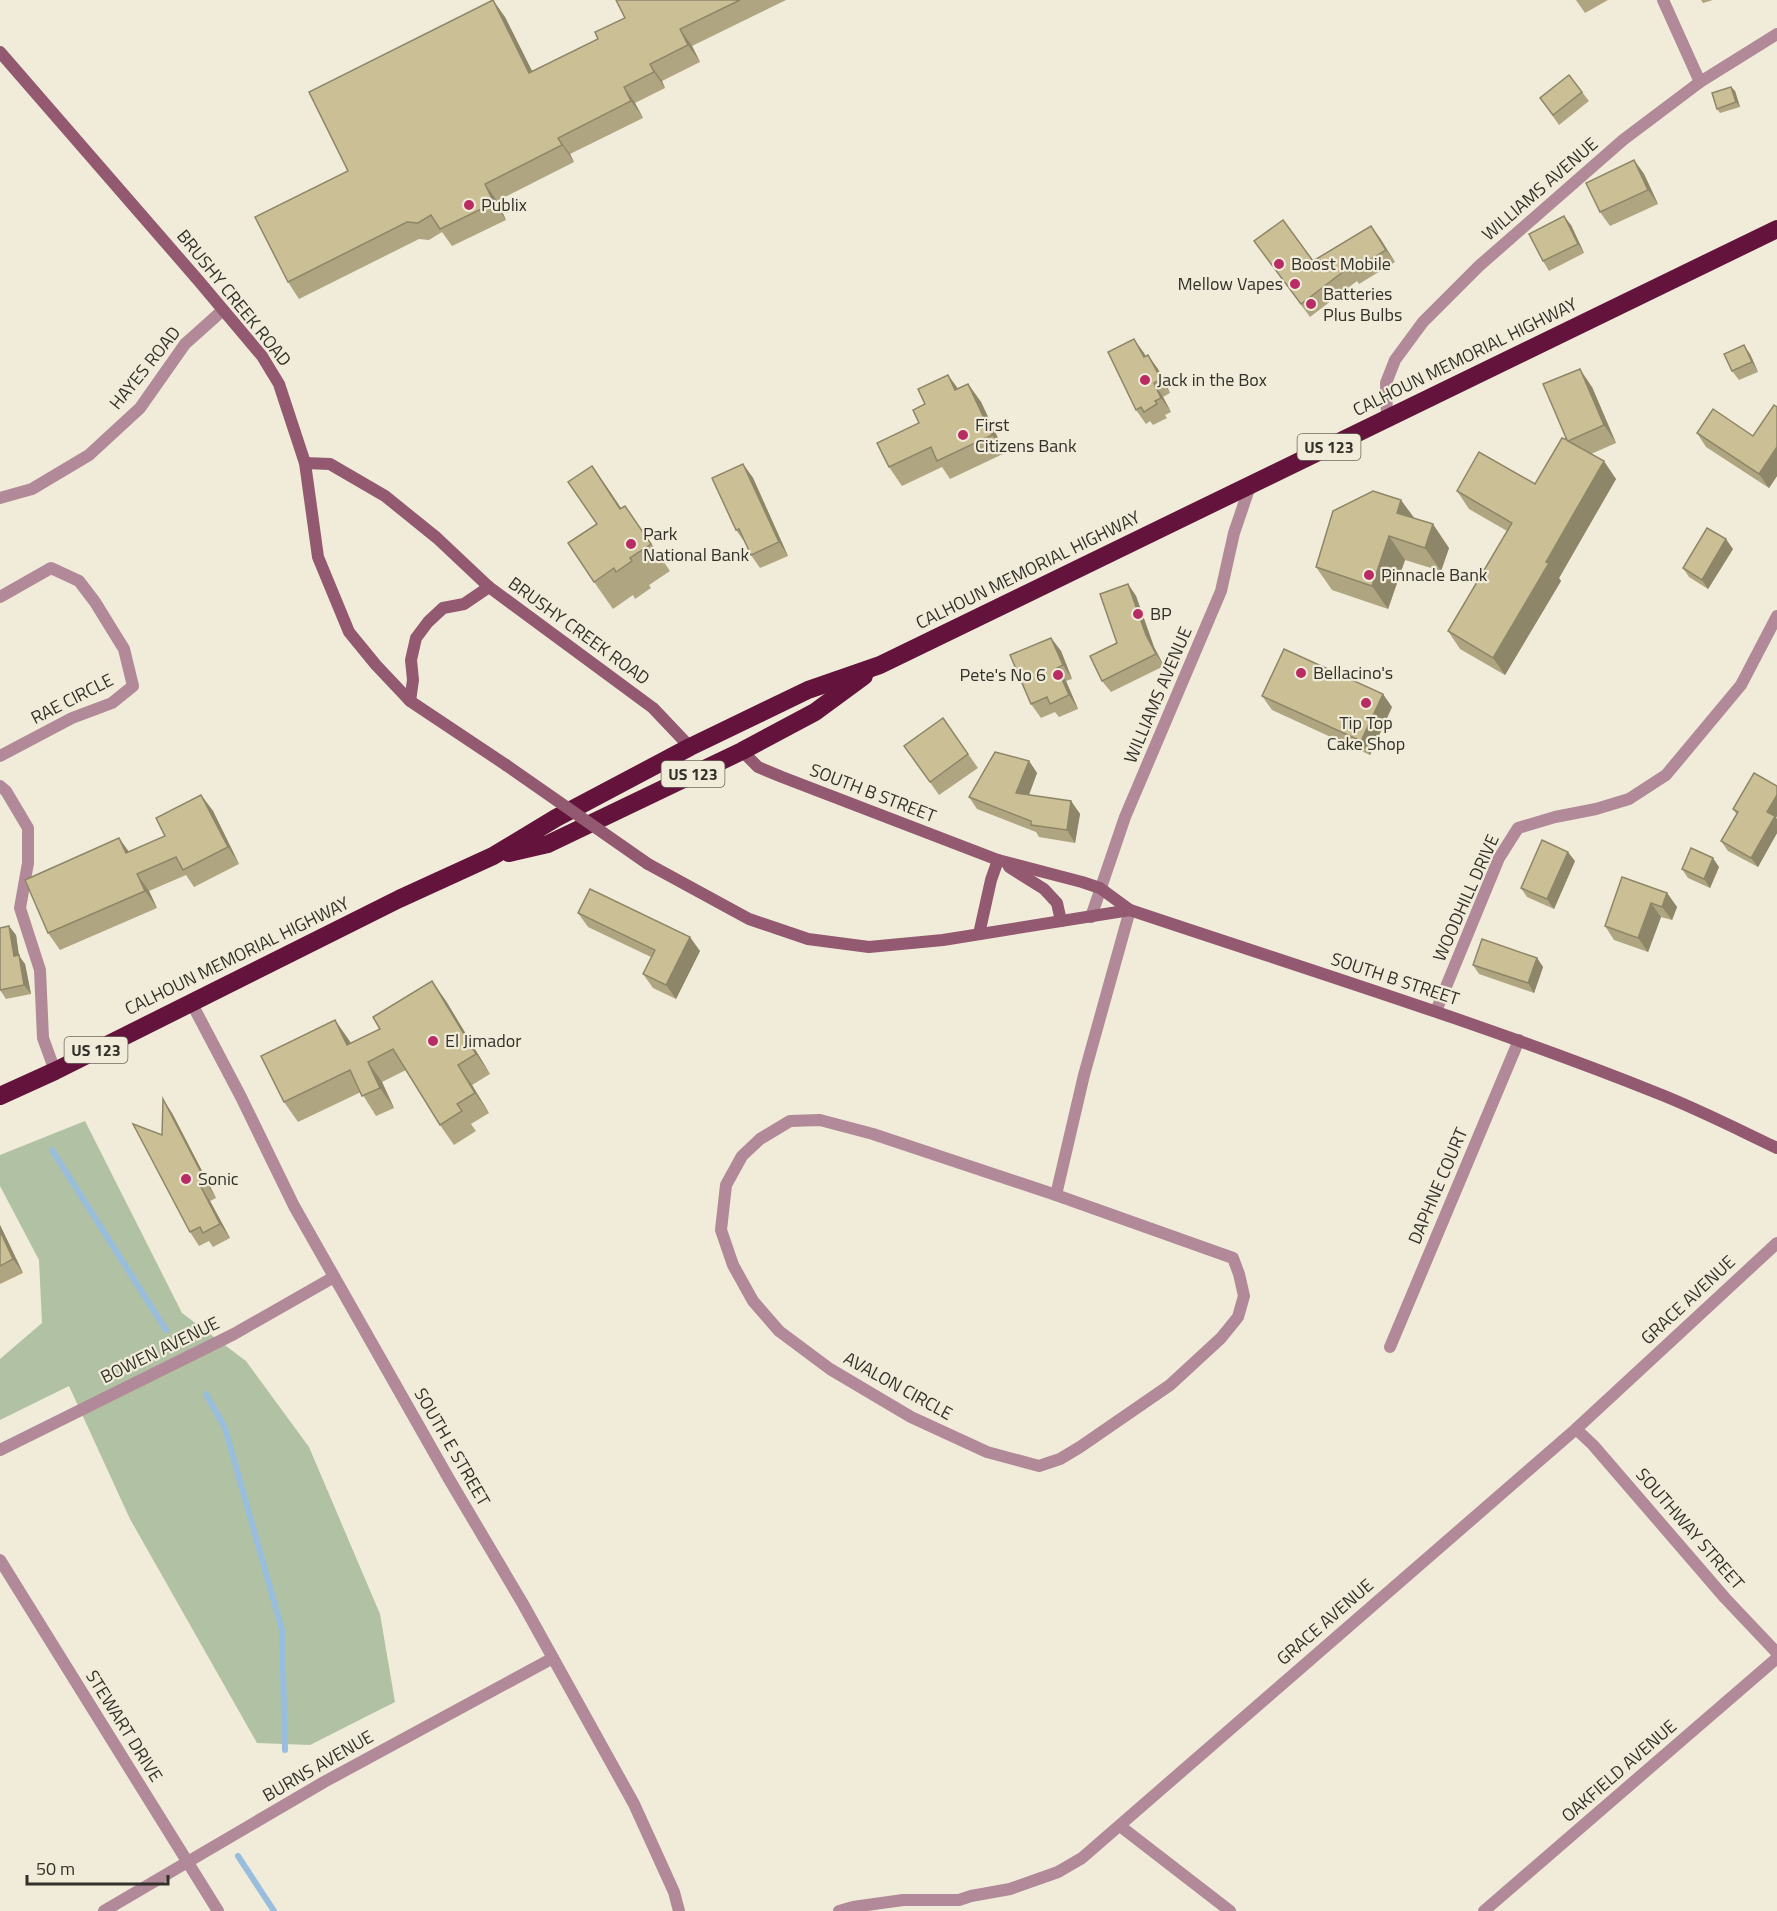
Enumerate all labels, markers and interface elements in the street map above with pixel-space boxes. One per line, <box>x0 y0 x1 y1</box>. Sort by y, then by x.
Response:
street label: WILLIAMS AVENUE <box>1476 131 1604 247</box>
place label: Publix <box>481 191 527 218</box>
marker: Publix <box>462 198 476 212</box>
street label: BRUSHY CREEK ROAD <box>171 223 298 372</box>
place label: Boost Mobile <box>1291 250 1391 277</box>
marker: Boost Mobile <box>1272 257 1286 271</box>
place label: Mellow Vapes <box>1178 270 1283 297</box>
marker: Mellow Vapes <box>1288 277 1302 291</box>
place label: Batteries Plus Bulbs <box>1323 280 1402 328</box>
street label: CALHOUN MEMORIAL HIGHWAY <box>1348 290 1582 423</box>
marker: Batteries Plus Bulbs <box>1304 297 1318 311</box>
street label: HAYES ROAD <box>103 320 187 415</box>
place label: Jack in the Box <box>1157 366 1267 393</box>
marker: Jack in the Box <box>1138 373 1152 387</box>
place label: First Citizens Bank <box>975 411 1077 459</box>
marker: First Citizens Bank <box>956 428 970 442</box>
road number: US 123 <box>1298 434 1360 460</box>
street label: CALHOUN MEMORIAL HIGHWAY <box>911 503 1145 636</box>
place label: Park National Bank <box>643 520 750 568</box>
marker: Park National Bank <box>624 537 638 551</box>
place label: Pinnacle Bank <box>1381 561 1488 588</box>
marker: Pinnacle Bank <box>1362 568 1376 582</box>
street label: BRUSHY CREEK ROAD <box>503 570 656 691</box>
place label: BP <box>1150 600 1172 627</box>
marker: BP <box>1131 607 1145 621</box>
street label: WILLIAMS AVENUE <box>1117 622 1199 767</box>
place label: Bellacino's <box>1313 659 1393 686</box>
place label: Pete's No 6 <box>960 661 1046 688</box>
street label: RAE CIRCLE <box>26 666 118 731</box>
marker: Bellacino's <box>1294 666 1308 680</box>
marker: Pete's No 6 <box>1051 668 1065 682</box>
marker: Tip Top Cake Shop <box>1359 696 1373 710</box>
place label: Tip Top Cake Shop <box>1327 709 1405 757</box>
street label: SOUTH B STREET <box>806 756 941 829</box>
road number: US 123 <box>662 761 724 787</box>
street label: WOODHILL DRIVE <box>1425 830 1506 966</box>
street label: CALHOUN MEMORIAL HIGHWAY <box>120 889 354 1022</box>
street label: SOUTH B STREET <box>1327 945 1463 1012</box>
place label: El Jimador <box>445 1027 522 1054</box>
marker: El Jimador <box>426 1034 440 1048</box>
road number: US 123 <box>64 1037 128 1063</box>
street label: DAPHNE COURT <box>1401 1123 1474 1248</box>
place label: Sonic <box>198 1165 239 1192</box>
marker: Sonic <box>179 1172 193 1186</box>
street label: GRACE AVENUE <box>1634 1249 1741 1351</box>
street label: BOWEN AVENUE <box>96 1309 224 1390</box>
street label: AVALON CIRCLE <box>839 1344 958 1427</box>
street label: SOUTH E STREET <box>408 1383 497 1511</box>
street label: SOUTHWAY STREET <box>1630 1462 1751 1596</box>
street label: GRACE AVENUE <box>1270 1572 1379 1671</box>
street label: STEWART DRIVE <box>79 1665 170 1787</box>
street label: OAKFIELD AVENUE <box>1555 1713 1682 1828</box>
street label: BURNS AVENUE <box>257 1723 378 1808</box>
scale bar <box>27 1848 168 1886</box>
text: 50 m <box>36 1855 75 1882</box>

